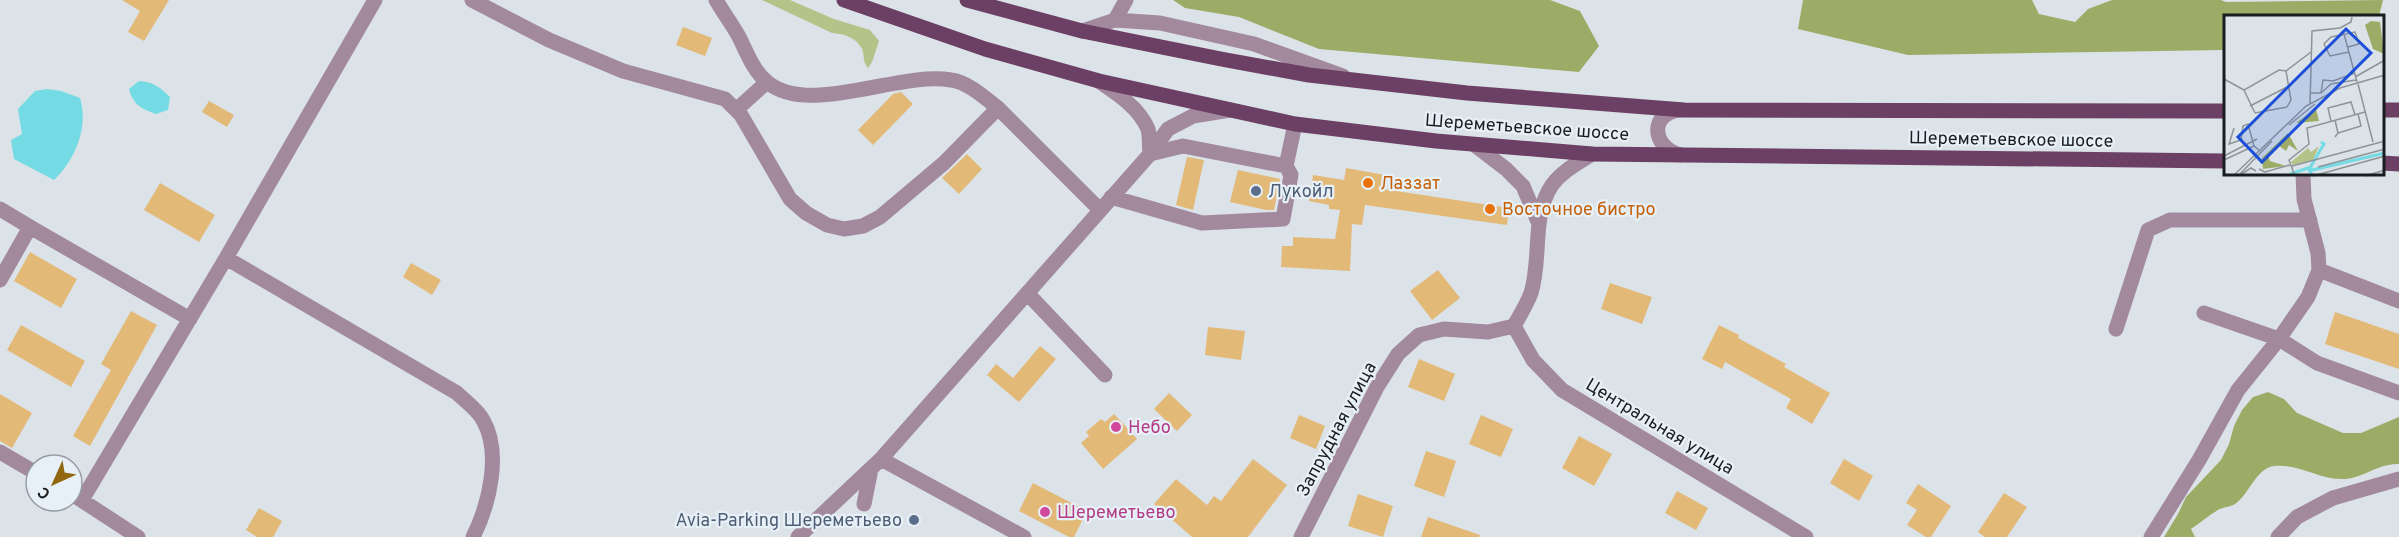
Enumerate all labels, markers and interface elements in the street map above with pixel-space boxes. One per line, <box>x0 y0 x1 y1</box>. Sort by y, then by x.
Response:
inset map <box>2224 15 2384 176</box>
street label: Шереметьевское шоссе <box>1424 110 1630 147</box>
street label: Шереметьевское шоссе <box>1909 127 2113 154</box>
place label: Лаззат <box>1380 173 1440 196</box>
marker: Лаззат <box>1361 176 1375 190</box>
place label: Лукойл <box>1268 181 1334 204</box>
marker: Лукойл <box>1249 184 1263 198</box>
place label: Восточное бистро <box>1502 199 1656 222</box>
marker: Восточное бистро <box>1483 202 1497 216</box>
street label: Запрудная улица <box>1292 358 1383 501</box>
street label: Центральная улица <box>1581 374 1738 481</box>
place label: Небо <box>1128 417 1171 440</box>
marker: Небо <box>1109 420 1123 434</box>
north arrow <box>24 453 84 513</box>
text: С <box>34 482 55 503</box>
place label: Шереметьево <box>1057 502 1176 525</box>
marker: Шереметьево <box>1038 505 1052 519</box>
place label: Avia-Parking Шереметьево <box>675 510 902 533</box>
marker: Avia-Parking Шереметьево <box>907 513 921 527</box>

